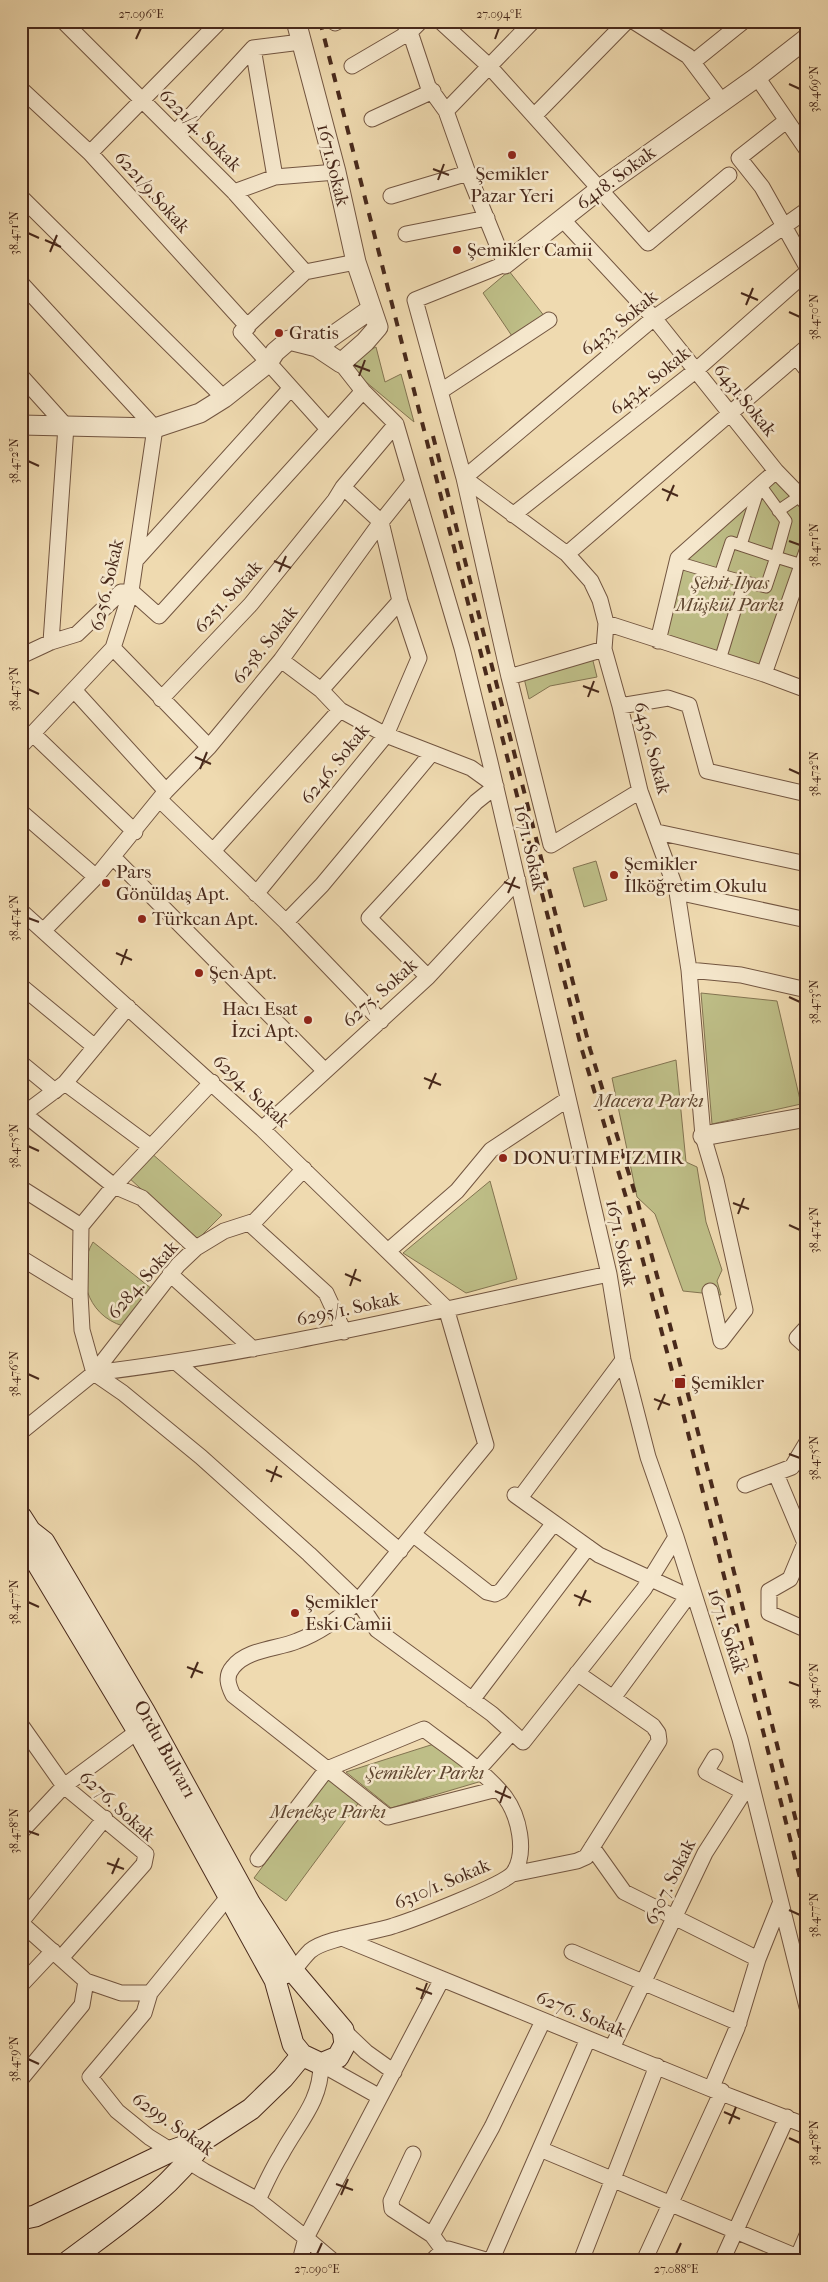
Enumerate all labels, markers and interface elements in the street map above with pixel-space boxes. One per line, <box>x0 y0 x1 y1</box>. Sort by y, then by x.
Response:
text: 27.096°E <box>118 7 164 21</box>
text: 27.094°E <box>476 7 522 21</box>
text: 38.469°N <box>807 66 821 112</box>
street label: 6221/4. Sokak <box>154 84 246 176</box>
street label: 1671.Sokak <box>312 122 354 209</box>
street label: 6418. Sokak <box>572 141 660 215</box>
street label: 6221/9.Sokak <box>110 147 195 238</box>
marker: Şemikler Pazar Yeri <box>506 149 518 161</box>
place label: Şemikler Pazar Yeri <box>470 163 554 207</box>
text: 38.471°N <box>7 211 21 255</box>
place label: Şemikler Camii <box>467 239 593 261</box>
marker: Şemikler Camii <box>451 244 463 256</box>
street label: 6433. Sokak <box>576 285 662 361</box>
text: 38.470°N <box>807 294 821 340</box>
place label: Gratis <box>289 322 339 344</box>
marker: Gratis <box>273 327 285 339</box>
street label: 6434. Sokak <box>606 342 695 420</box>
street label: 6431.Sokak <box>709 359 781 441</box>
text: 38.472°N <box>7 438 21 484</box>
text: 38.471°N <box>807 523 821 567</box>
street label: 6256. Sokak <box>86 537 128 633</box>
street label: 6251. Sokak <box>190 556 267 638</box>
park label: Şehit İlyas Müşkül Parkı <box>674 571 784 616</box>
street label: 6258. Sokak <box>228 601 302 688</box>
text: 38.473°N <box>7 667 21 711</box>
street label: 6436. Sokak <box>629 699 675 797</box>
street label: 6246. Sokak <box>296 719 374 809</box>
text: 38.472°N <box>807 751 821 797</box>
street label: 1671. Sokak <box>509 803 551 894</box>
place label: Şemikler İlköğretim Okulu <box>624 853 767 897</box>
place label: Pars Gönüldaş Apt. <box>116 861 229 905</box>
marker: Şemikler İlköğretim Okulu <box>608 869 620 881</box>
marker: Pars Gönüldaş Apt. <box>100 877 112 889</box>
text: 38.474°N <box>7 895 21 941</box>
place label: Türkcan Apt. <box>152 908 258 930</box>
marker: Türkcan Apt. <box>136 913 148 925</box>
street label: 6275. Sokak <box>338 954 422 1032</box>
place label: Şen Apt. <box>209 962 276 984</box>
marker: Şen Apt. <box>193 967 205 979</box>
text: 38.473°N <box>807 980 821 1024</box>
place label: Hacı Esat İzci Apt. <box>222 998 298 1042</box>
marker: Hacı Esat İzci Apt. <box>302 1014 314 1026</box>
street label: 6294. Sokak <box>208 1050 294 1132</box>
park label: Macera Parkı <box>592 1090 704 1112</box>
text: 38.475°N <box>7 1124 21 1168</box>
place label: DONUTIME IZMIR <box>513 1147 685 1169</box>
marker: DONUTIME IZMIR <box>497 1152 509 1164</box>
street label: 1671. Sokak <box>601 1198 641 1289</box>
text: 38.474°N <box>807 1207 821 1253</box>
street label: 6284. Sokak <box>103 1236 183 1324</box>
street label: 6295/1. Sokak <box>294 1287 402 1331</box>
text: 38.476°N <box>7 1351 21 1397</box>
place label: Şemikler <box>691 1372 765 1394</box>
marker: Şemikler <box>673 1376 687 1390</box>
text: 38.475°N <box>807 1436 821 1480</box>
text: 38.477°N <box>7 1579 21 1625</box>
street label: 1671. Sokak <box>703 1586 751 1677</box>
place label: Şemikler Eski Camii <box>305 1591 392 1635</box>
marker: Şemikler Eski Camii <box>289 1607 301 1619</box>
text: 38.476°N <box>807 1663 821 1709</box>
street label: Ordu Bulvarı <box>129 1696 201 1802</box>
park label: Şemikler Parkı <box>365 1762 484 1784</box>
street label: 6276. Sokak <box>74 1766 160 1846</box>
park label: Menekşe Parkı <box>268 1801 386 1823</box>
text: 38.478°N <box>7 1808 21 1854</box>
street label: 6307. Sokak <box>640 1835 700 1929</box>
street label: 6310/1. Sokak <box>391 1854 493 1914</box>
text: 38.477°N <box>807 1892 821 1938</box>
street label: 6276. Sokak <box>533 1986 629 2042</box>
text: 38.479°N <box>7 2036 21 2082</box>
street label: 6299. Sokak <box>128 2088 219 2160</box>
text: 38.478°N <box>807 2120 821 2166</box>
text: 27.090°E <box>294 2262 340 2276</box>
text: 27.088°E <box>654 2262 698 2276</box>

